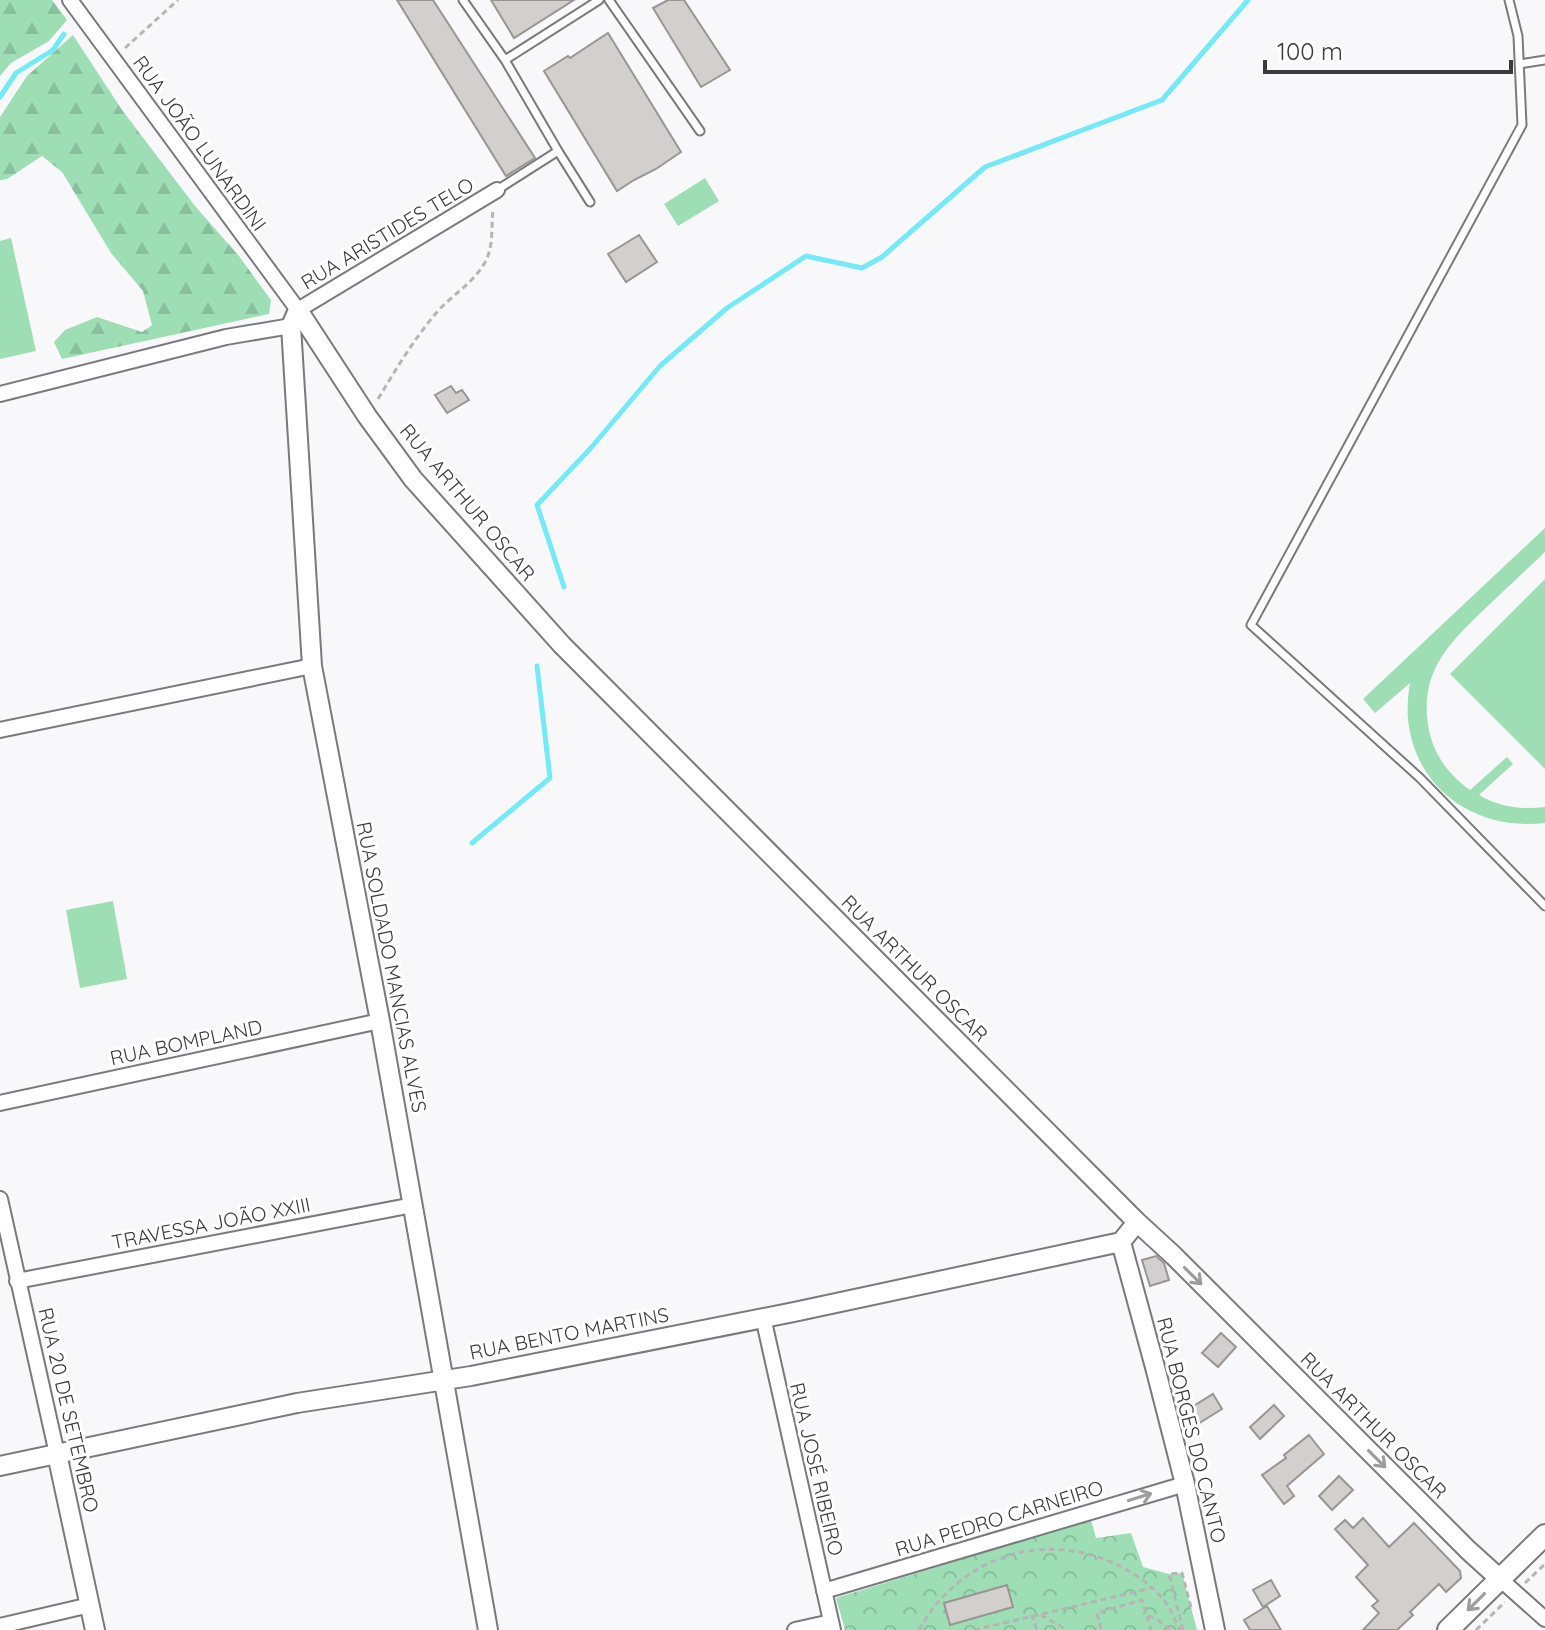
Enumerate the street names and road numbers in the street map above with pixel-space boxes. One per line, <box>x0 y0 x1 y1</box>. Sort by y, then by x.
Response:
street label: RUA JOÃO LUNARDINI <box>128 50 272 236</box>
street label: RUA ARISTIDES TELO <box>296 172 478 294</box>
street label: RUA ARTHUR OSCAR <box>395 418 541 586</box>
street label: RUA SOLDADO MANCIAS ALVES <box>352 820 432 1114</box>
street label: RUA ARTHUR OSCAR <box>836 889 994 1047</box>
street label: RUA BOMPLAND <box>108 1014 264 1070</box>
street label: TRAVESSA JOÃO XXIII <box>110 1191 312 1255</box>
street label: RUA BENTO MARTINS <box>467 1301 671 1365</box>
street label: RUA 20 DE SETEMBRO <box>33 1305 105 1515</box>
street label: RUA BORGES DO CANTO <box>1152 1314 1232 1546</box>
street label: RUA ARTHUR OSCAR <box>1295 1346 1453 1504</box>
street label: RUA JOSÉ RIBEIRO <box>785 1380 849 1558</box>
street label: RUA PEDRO CARNEIRO <box>892 1474 1106 1562</box>

